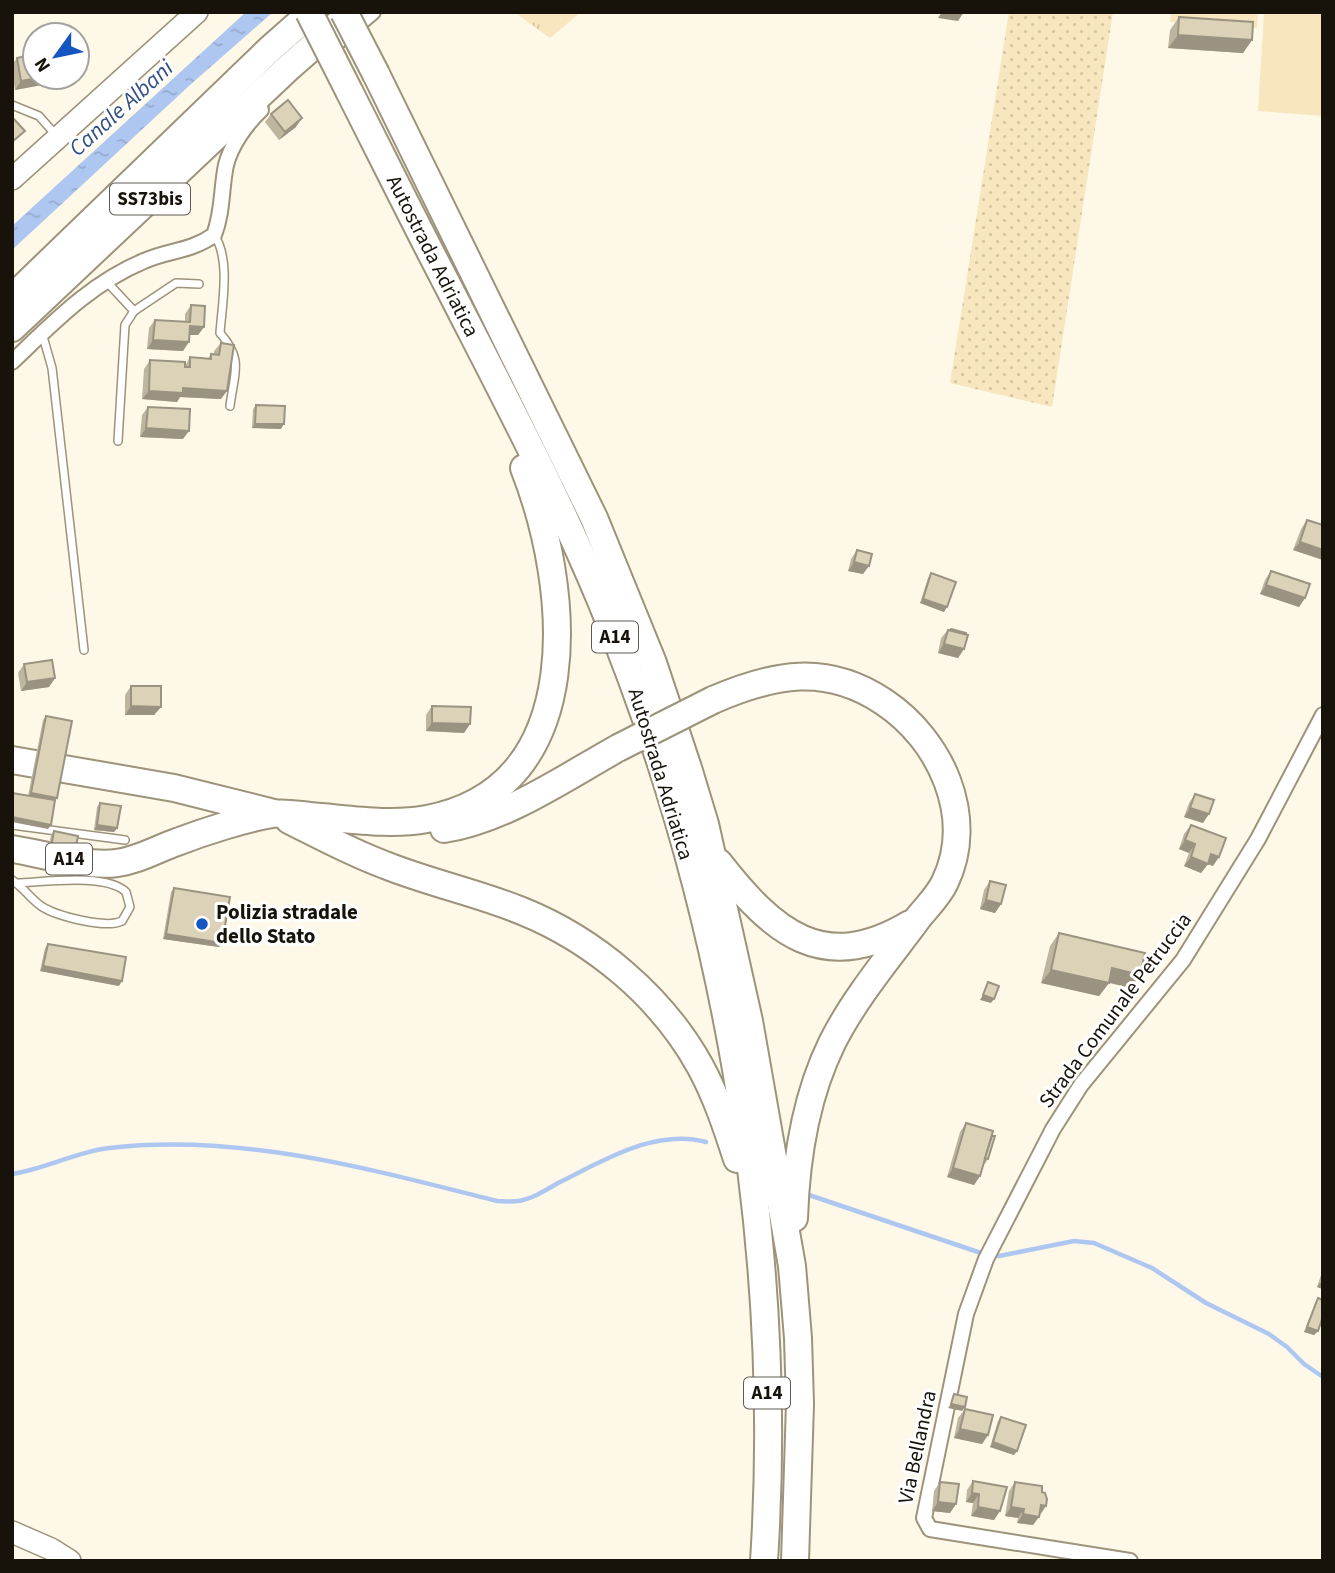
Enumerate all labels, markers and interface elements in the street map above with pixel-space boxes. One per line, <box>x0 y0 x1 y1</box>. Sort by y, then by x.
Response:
north arrow <box>21 21 91 91</box>
text: N <box>28 52 58 77</box>
water label: Canale Albani <box>62 52 181 164</box>
street label: Autostrada Adriatica <box>379 170 487 342</box>
road number: SS73bis <box>110 183 190 214</box>
road number: A14 <box>592 622 638 652</box>
street label: Autostrada Adriatica <box>621 684 701 864</box>
road number: A14 <box>46 844 92 874</box>
place label: Polizia stradale dello Stato <box>216 897 358 951</box>
street label: Strada Comunale Petruccia <box>1031 906 1199 1114</box>
marker: Polizia stradale dello Stato <box>194 916 210 932</box>
road number: A14 <box>744 1378 790 1408</box>
street label: Via Bellandra <box>890 1387 944 1507</box>

